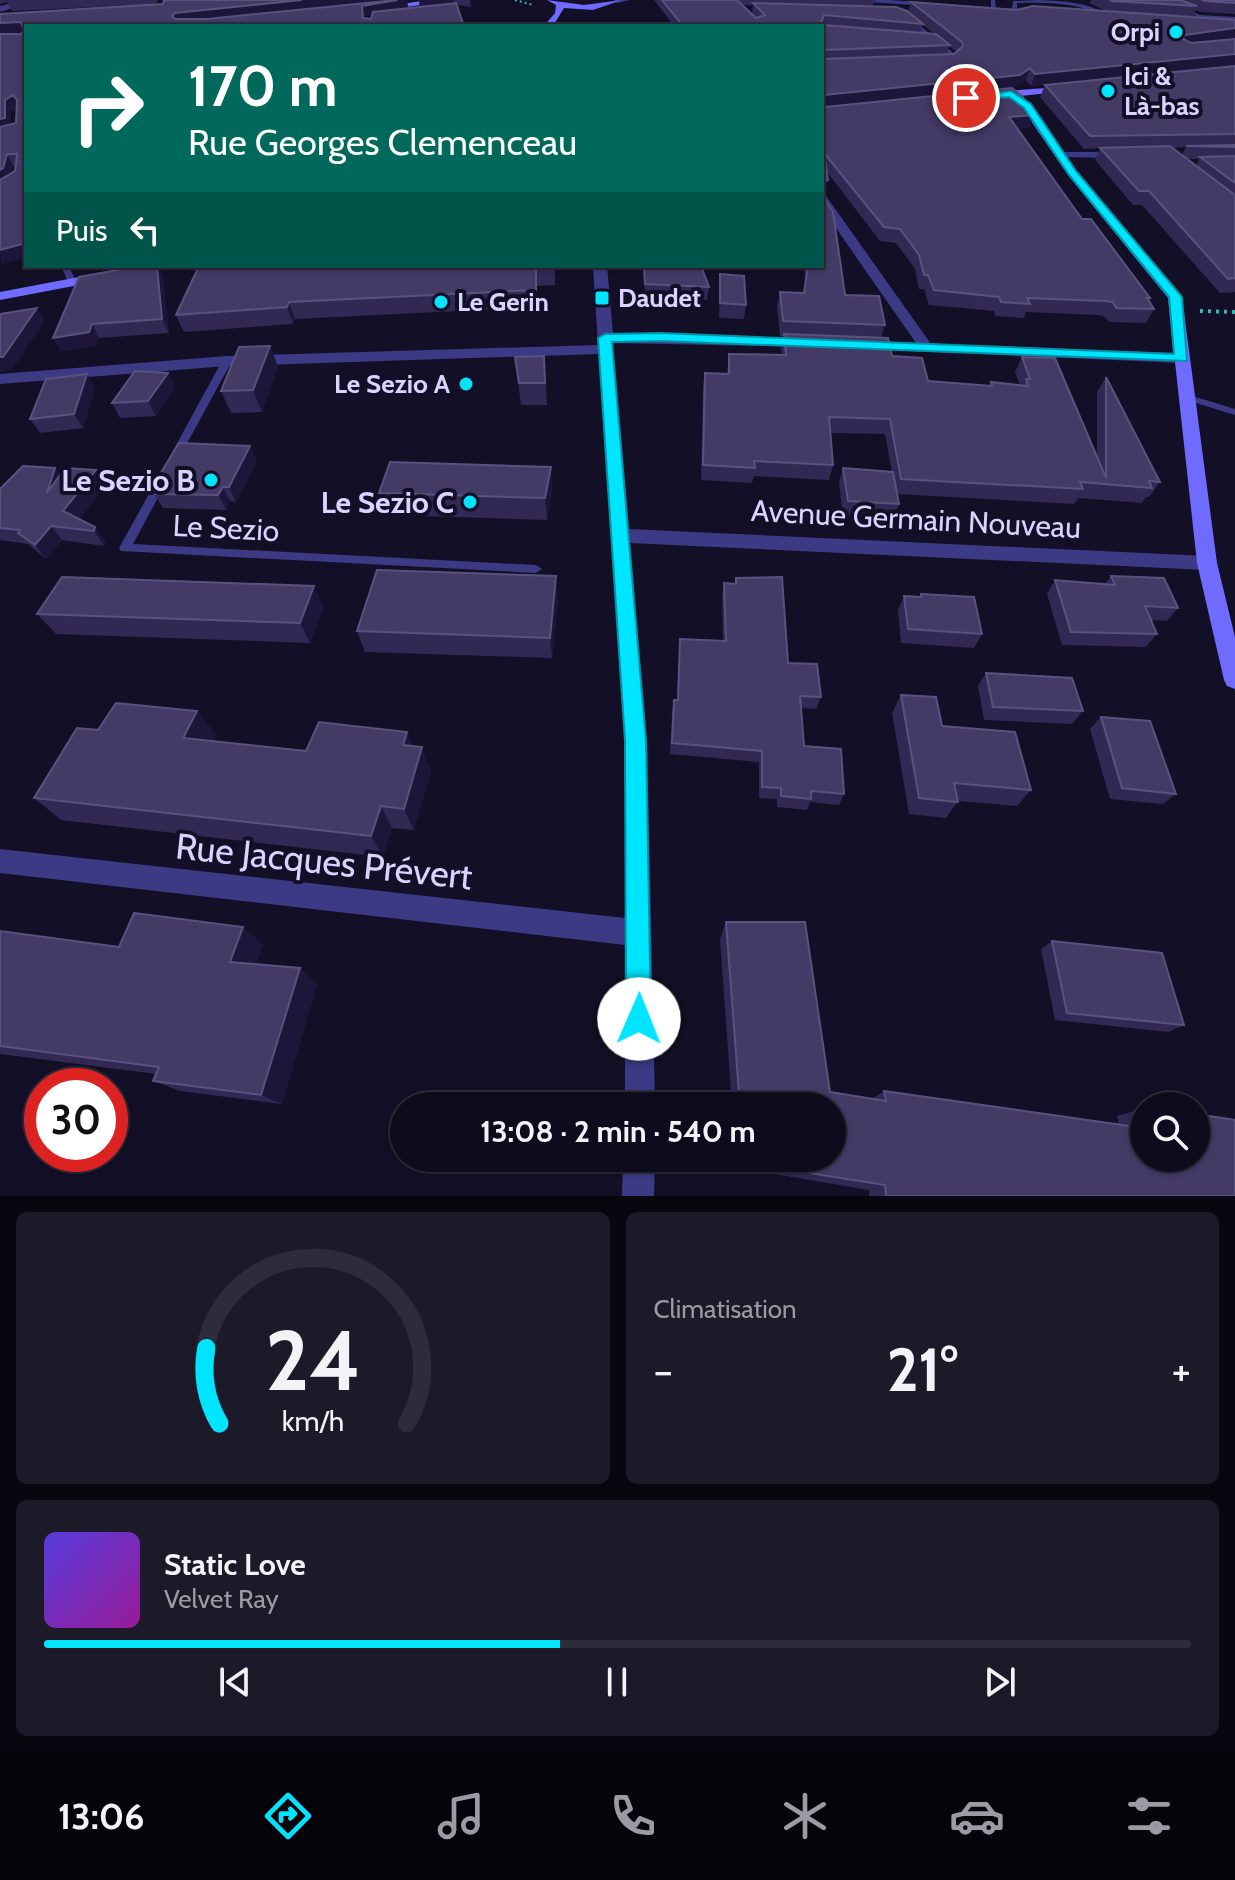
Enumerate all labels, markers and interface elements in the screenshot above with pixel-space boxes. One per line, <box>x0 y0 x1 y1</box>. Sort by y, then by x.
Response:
place label: Orpi <box>1111 16 1160 48</box>
marker: Orpi <box>1167 23 1185 41</box>
text: 170 m <box>188 52 338 120</box>
icon: right <box>56 56 160 160</box>
place label: Ici & Là-bas <box>1124 60 1200 122</box>
pin <box>932 64 1000 132</box>
icon: arrive <box>944 76 988 120</box>
marker: Ici & Là-bas <box>1099 82 1117 100</box>
text: Rue Georges Clemenceau <box>188 120 577 164</box>
icon: left <box>123 208 167 252</box>
text: Puis <box>56 212 107 249</box>
place label: Daudet <box>618 282 701 314</box>
place label: Le Gerin <box>457 286 549 318</box>
marker: Daudet <box>593 289 611 307</box>
marker: Le Gerin <box>432 293 450 311</box>
place label: Le Sezio A <box>334 368 451 400</box>
marker: Le Sezio A <box>457 375 475 393</box>
place label: Le Sezio B <box>61 462 195 499</box>
marker: Le Sezio B <box>202 471 220 489</box>
place label: Le Sezio C <box>321 484 454 521</box>
street label: Avenue Germain Nouveau <box>750 492 1082 546</box>
marker: Le Sezio C <box>461 493 479 511</box>
street label: Le Sezio <box>172 507 280 549</box>
street label: Rue Jacques Prévert <box>173 824 475 898</box>
position arrow <box>597 977 681 1061</box>
speed limit sign: 30 <box>24 1068 128 1172</box>
map controls <box>1130 1092 1210 1172</box>
button: search <box>1130 1092 1210 1172</box>
text: 13:08 · 2 min · 540 m <box>480 1113 756 1150</box>
text: Climatisation <box>654 1293 797 1325</box>
text: 24 <box>265 1310 361 1411</box>
text: 21° <box>887 1333 958 1406</box>
text: − <box>654 1344 673 1397</box>
text: + <box>1172 1344 1191 1397</box>
text: km/h <box>281 1403 344 1438</box>
text: Static Love <box>164 1546 306 1583</box>
text: Velvet Ray <box>164 1583 279 1615</box>
icon: previous <box>213 1660 257 1704</box>
icon: pause <box>595 1660 639 1704</box>
icon: next <box>978 1660 1022 1704</box>
icon: directions <box>260 1788 316 1844</box>
icon: music <box>433 1788 489 1844</box>
icon: phone <box>605 1788 661 1844</box>
icon: climate <box>777 1788 833 1844</box>
icon: car <box>949 1788 1005 1844</box>
icon: filters <box>1121 1788 1177 1844</box>
text: 13:06 <box>58 1794 144 1838</box>

